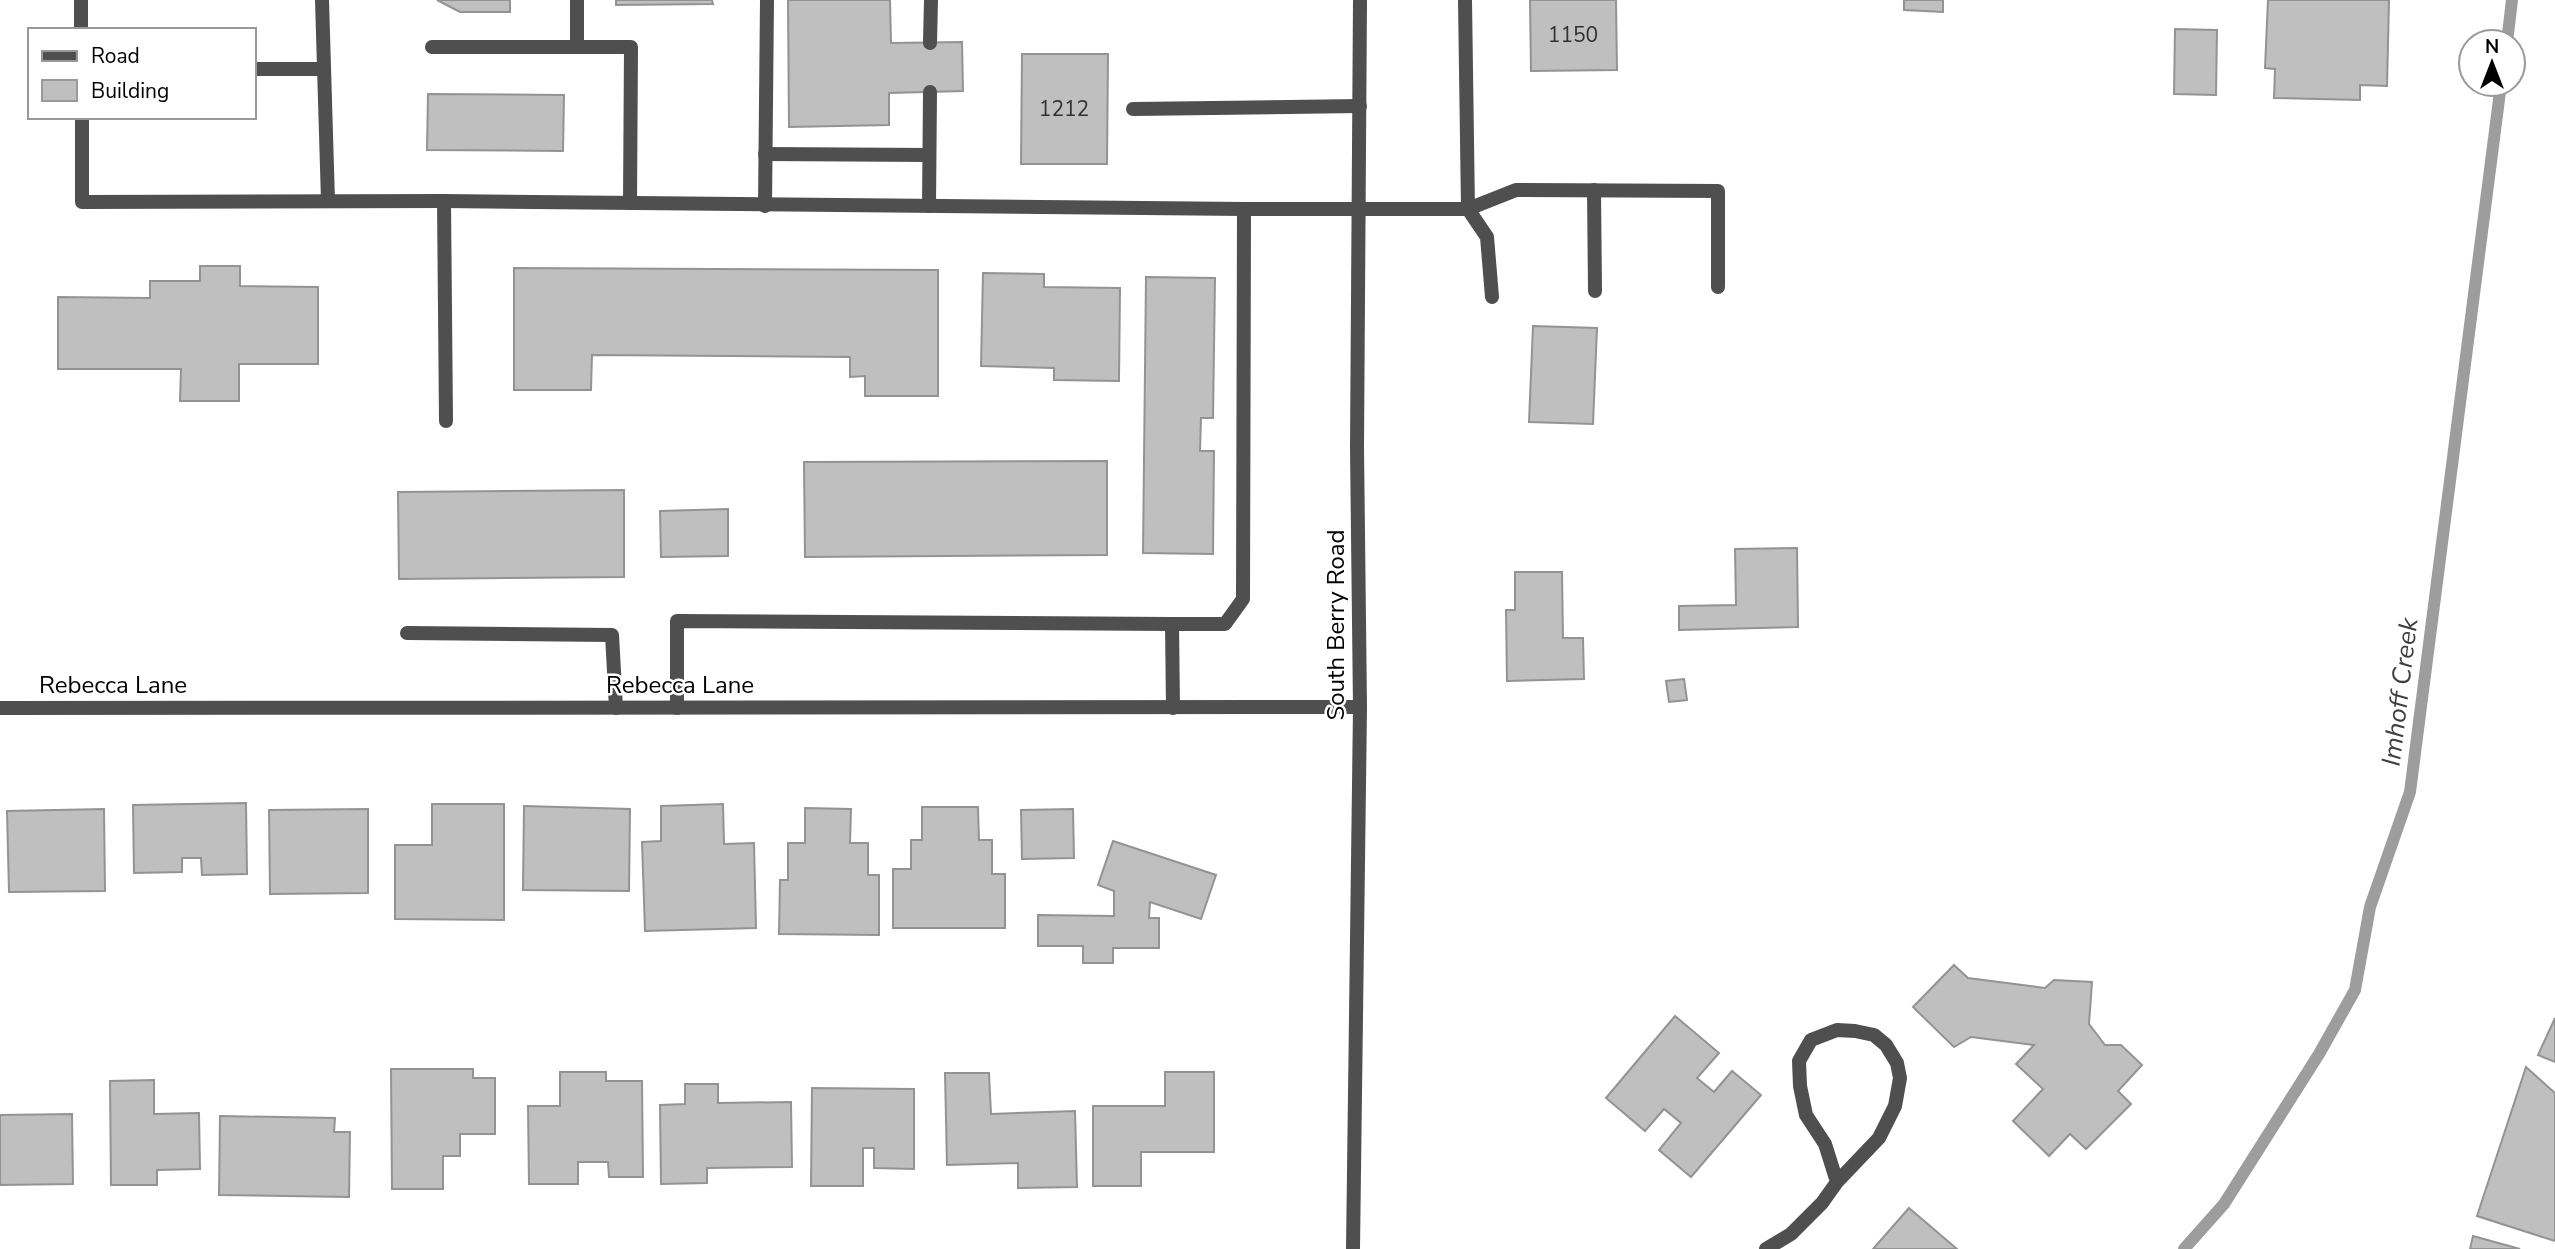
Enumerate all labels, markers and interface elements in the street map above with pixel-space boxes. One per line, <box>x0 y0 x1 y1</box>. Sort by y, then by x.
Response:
house number: 1150 <box>1548 21 1598 49</box>
legend <box>28 28 256 119</box>
north arrow <box>2457 28 2527 98</box>
text: N <box>2485 34 2499 60</box>
text: Road <box>91 42 140 70</box>
text: Building <box>91 77 169 105</box>
house number: 1212 <box>1039 95 1089 123</box>
street label: South Berry Road <box>1320 529 1352 721</box>
water label: Imhoff Creek <box>2374 615 2427 768</box>
street label: Rebecca Lane <box>39 669 187 701</box>
street label: Rebecca Lane <box>606 669 754 701</box>

